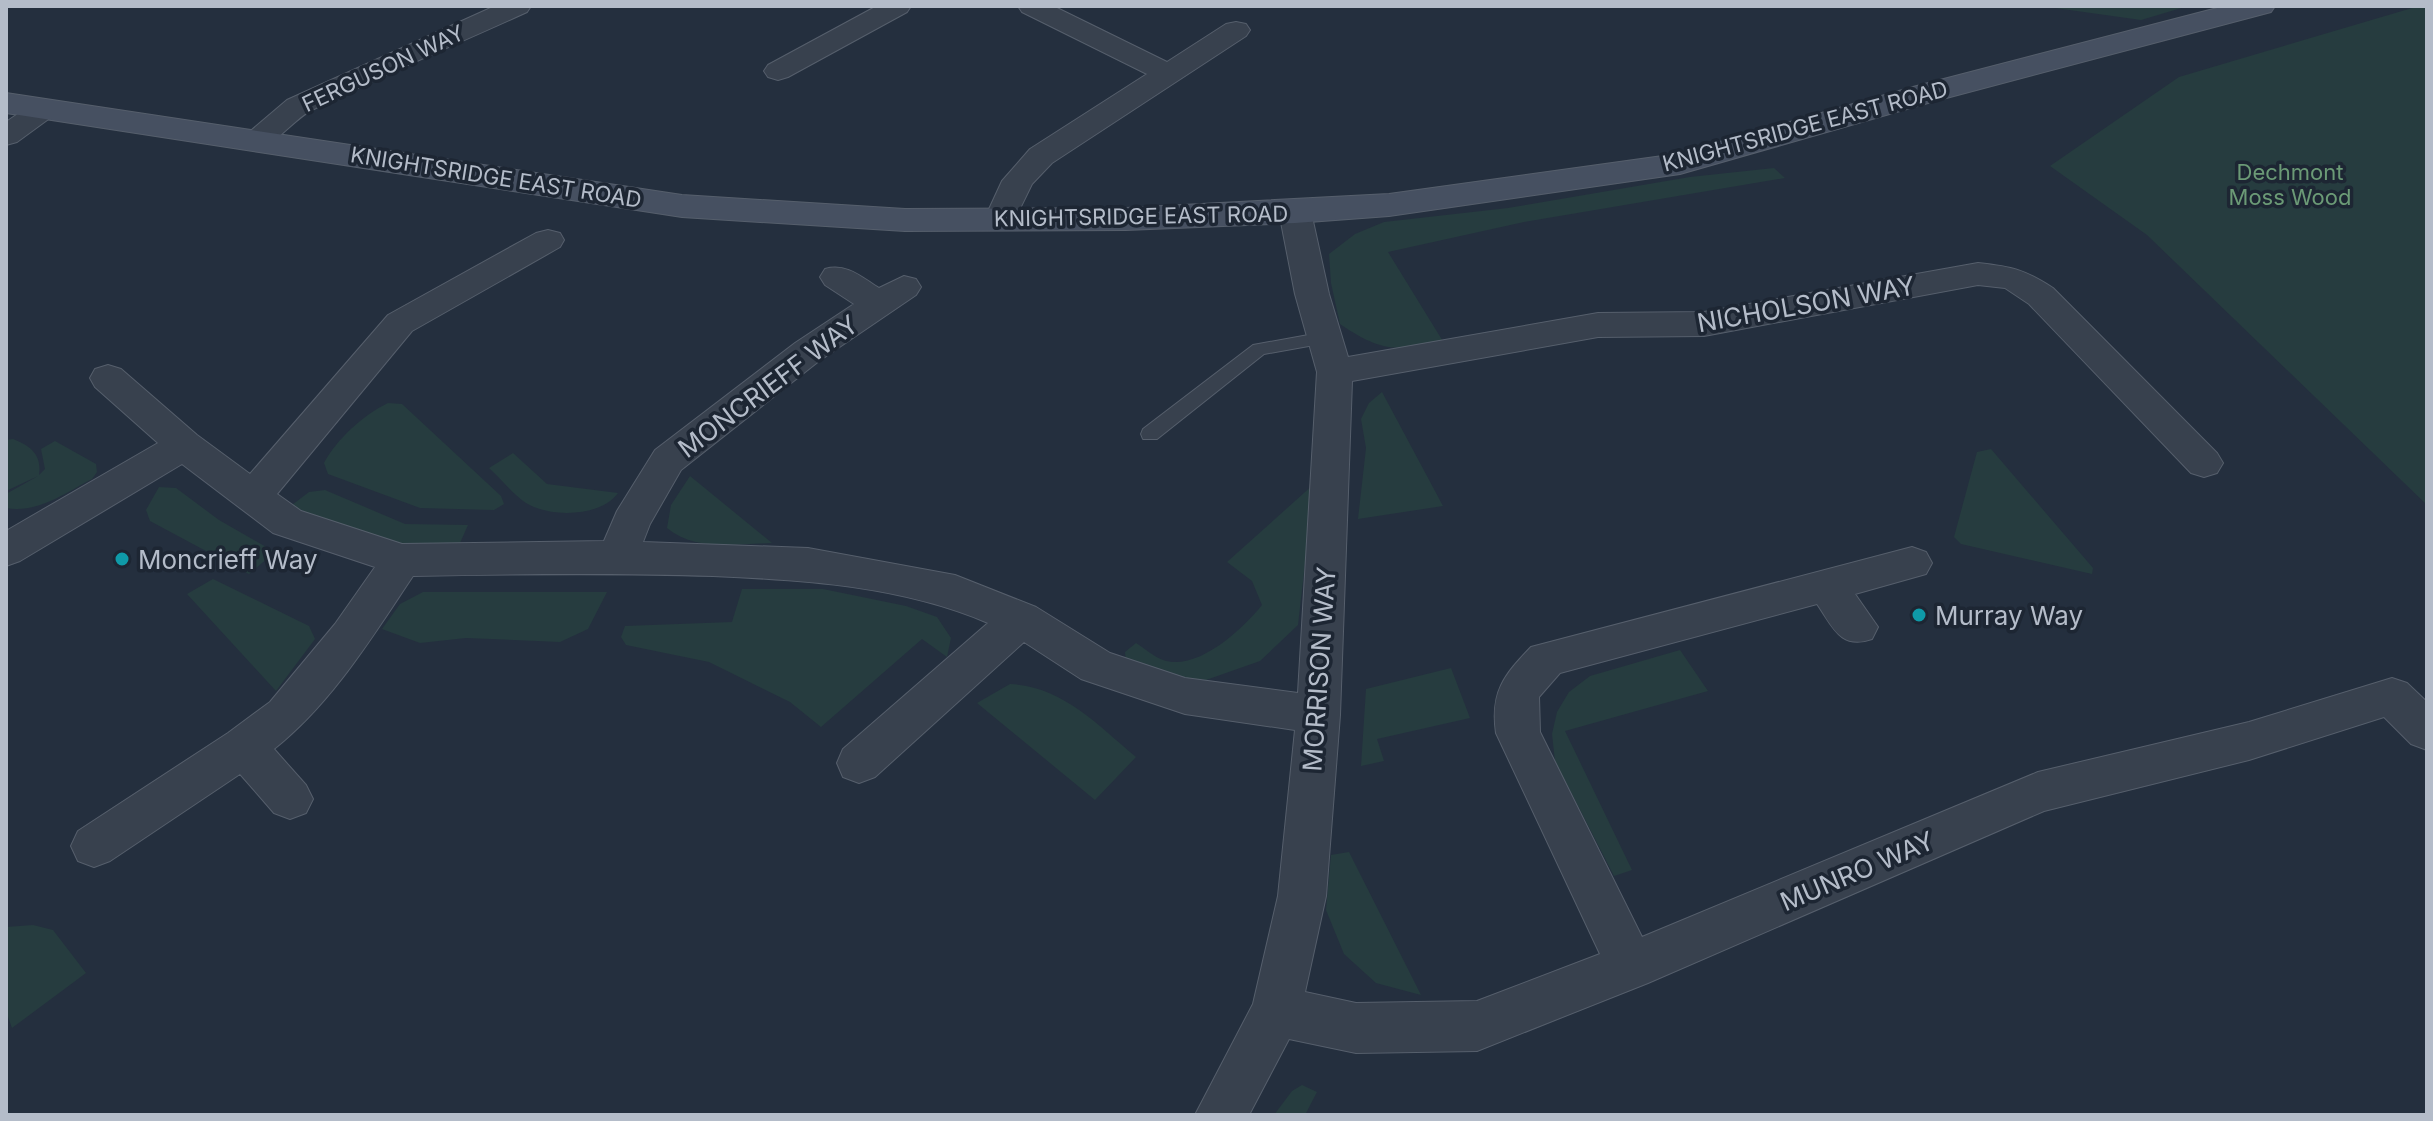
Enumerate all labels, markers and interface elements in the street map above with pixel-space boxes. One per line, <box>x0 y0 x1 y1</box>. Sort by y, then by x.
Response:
street label: FERGUSON WAY <box>298 19 468 117</box>
street label: KNIGHTSRIDGE EAST ROAD <box>1659 75 1951 177</box>
street label: KNIGHTSRIDGE EAST ROAD <box>349 141 643 213</box>
park label: Dechmont Moss Wood <box>2229 159 2351 210</box>
street label: KNIGHTSRIDGE EAST ROAD <box>994 200 1288 232</box>
street label: NICHOLSON WAY <box>1695 270 1917 338</box>
street label: MONCRIEFF WAY <box>672 308 864 464</box>
place label: Moncrieff Way <box>138 544 318 575</box>
marker: Moncrieff Way <box>113 550 131 568</box>
street label: MORRISON WAY <box>1296 566 1342 772</box>
place label: Murray Way <box>1935 600 2083 631</box>
marker: Murray Way <box>1910 606 1928 624</box>
street label: MUNRO WAY <box>1775 825 1939 917</box>

